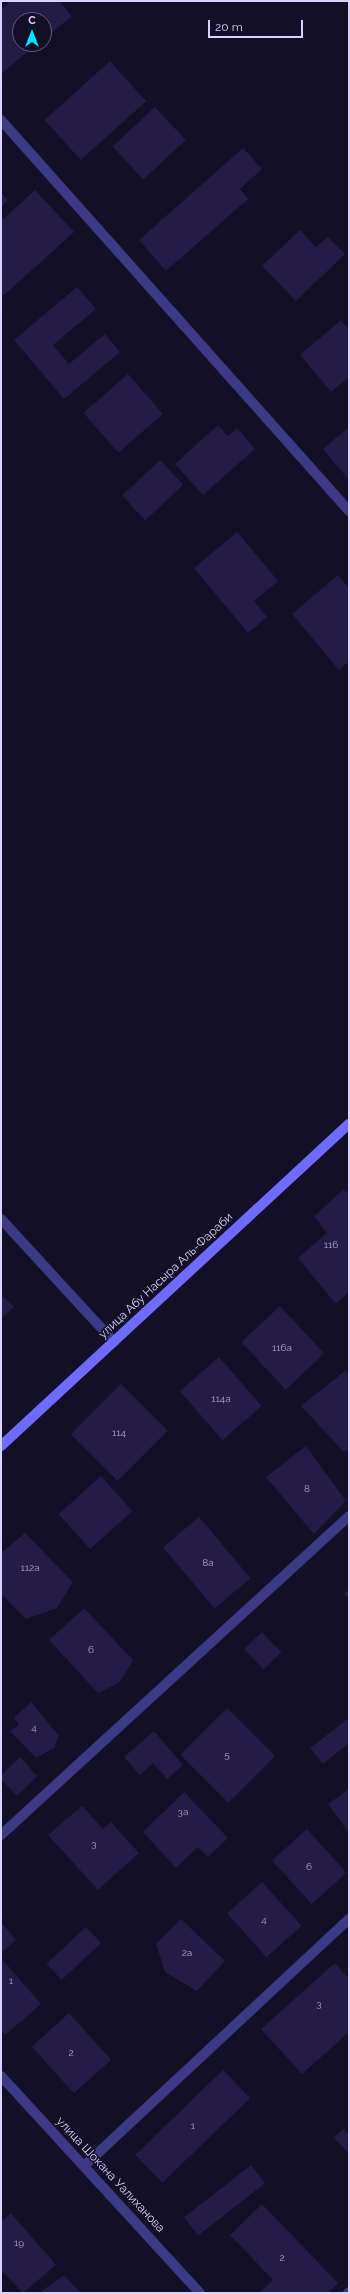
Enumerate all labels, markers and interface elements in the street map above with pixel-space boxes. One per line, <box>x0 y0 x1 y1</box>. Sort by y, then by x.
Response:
north arrow <box>12 12 52 52</box>
scale bar <box>210 12 305 38</box>
text: С <box>28 14 36 27</box>
text: 20 m <box>215 20 243 34</box>
street label: улица Абу Насыра Аль-Фараби <box>96 1210 236 1342</box>
house number: 116 <box>324 1239 338 1251</box>
house number: 116а <box>272 1342 292 1354</box>
house number: 114а <box>211 1393 231 1405</box>
house number: 114 <box>112 1427 126 1439</box>
house number: 8 <box>304 1483 310 1495</box>
house number: 8а <box>202 1557 214 1569</box>
house number: 112а <box>20 1562 40 1574</box>
house number: 6 <box>88 1644 94 1656</box>
house number: 4 <box>31 1722 37 1734</box>
house number: 5 <box>224 1749 230 1761</box>
house number: 3а <box>178 1806 188 1818</box>
house number: 3 <box>91 1838 97 1850</box>
house number: 6 <box>306 1861 312 1873</box>
house number: 4 <box>261 1914 267 1926</box>
house number: 2а <box>182 1947 192 1959</box>
house number: 1 <box>9 1975 13 1987</box>
house number: 3 <box>316 1998 322 2010</box>
house number: 2 <box>68 2047 74 2059</box>
street label: улица Шокана Уалиханова <box>53 2114 167 2236</box>
house number: 1 <box>191 2120 195 2132</box>
house number: 19 <box>14 2237 24 2249</box>
house number: 2 <box>279 2252 285 2264</box>

